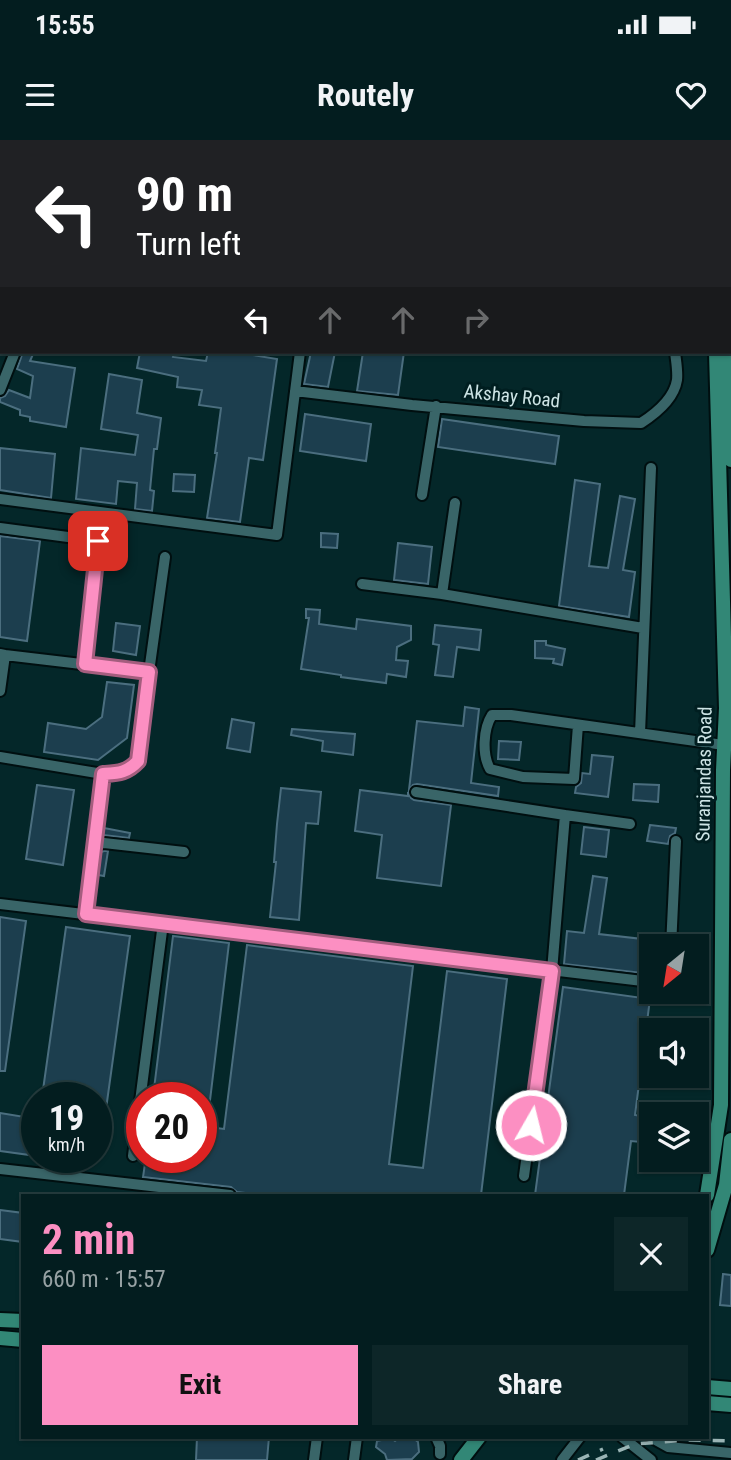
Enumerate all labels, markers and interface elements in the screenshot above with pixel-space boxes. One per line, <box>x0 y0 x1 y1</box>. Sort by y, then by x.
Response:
text: 15:55 <box>35 10 95 40</box>
icon: menu <box>21 76 59 114</box>
text: Routely <box>317 76 414 114</box>
icon: heart <box>672 76 710 114</box>
text: 90 m <box>136 166 233 223</box>
icon: left <box>21 168 112 259</box>
text: Turn left <box>136 225 241 263</box>
icon: left <box>238 301 276 339</box>
icon: ahead <box>311 301 349 339</box>
icon: ahead <box>384 301 422 339</box>
icon: right <box>457 301 495 339</box>
street label: Akshay Road <box>463 380 561 412</box>
pin <box>68 511 128 571</box>
icon: arrive <box>79 522 117 560</box>
street label: Suranjandas Road <box>691 706 717 842</box>
north arrow <box>639 934 709 1004</box>
map controls <box>639 934 709 1172</box>
button: sound <box>639 1018 709 1088</box>
speed limit sign: 20 <box>126 1082 217 1173</box>
position arrow <box>494 1088 568 1162</box>
text: 19 <box>49 1098 84 1139</box>
button: layers <box>639 1102 709 1172</box>
text: km/h <box>48 1134 85 1155</box>
text: 2 min <box>42 1215 135 1264</box>
button: close <box>614 1217 688 1291</box>
text: 660 m · 15:57 <box>42 1266 166 1293</box>
button: Exit <box>42 1345 358 1425</box>
button: Share <box>372 1345 688 1425</box>

